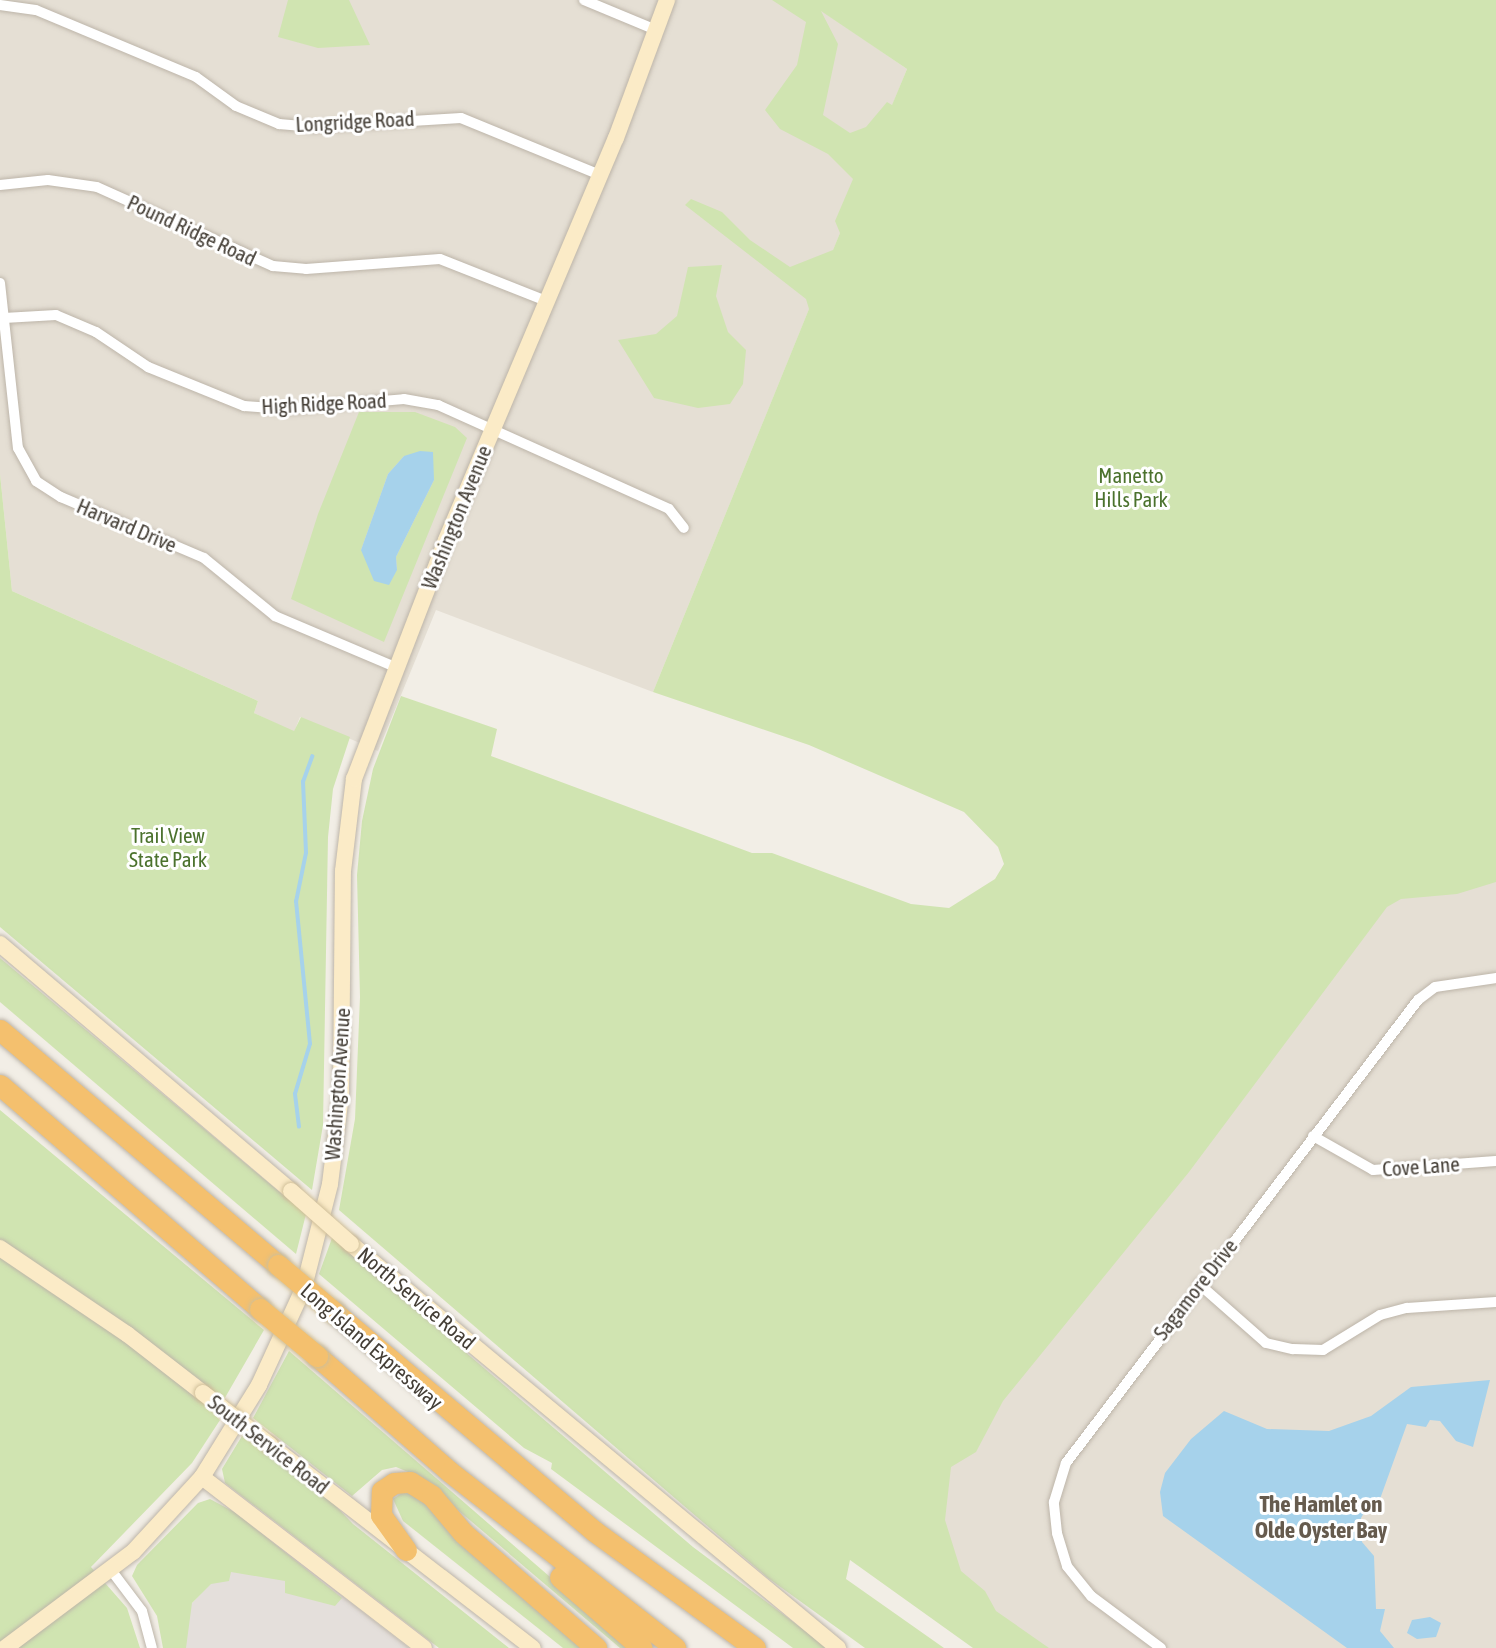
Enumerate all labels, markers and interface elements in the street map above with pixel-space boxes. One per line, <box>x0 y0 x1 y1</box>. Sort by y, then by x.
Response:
street label: Longridge Road <box>295 105 415 137</box>
street label: Pound Ridge Road <box>123 189 261 271</box>
street label: High Ridge Road <box>261 387 387 419</box>
street label: Washington Avenue <box>416 441 496 593</box>
park label: Manetto Hills Park <box>1094 462 1168 512</box>
street label: Harvard Drive <box>73 493 181 557</box>
park label: Trail View State Park <box>129 822 207 872</box>
street label: Washington Avenue <box>319 1007 355 1161</box>
street label: Cove Lane <box>1381 1151 1461 1181</box>
street label: Sagamore Drive <box>1148 1233 1242 1345</box>
street label: North Service Road <box>353 1242 481 1354</box>
street label: Long Island Expressway <box>296 1277 448 1415</box>
street label: South Service Road <box>204 1389 334 1499</box>
district label: The Hamlet on Olde Oyster Bay <box>1255 1490 1387 1544</box>

